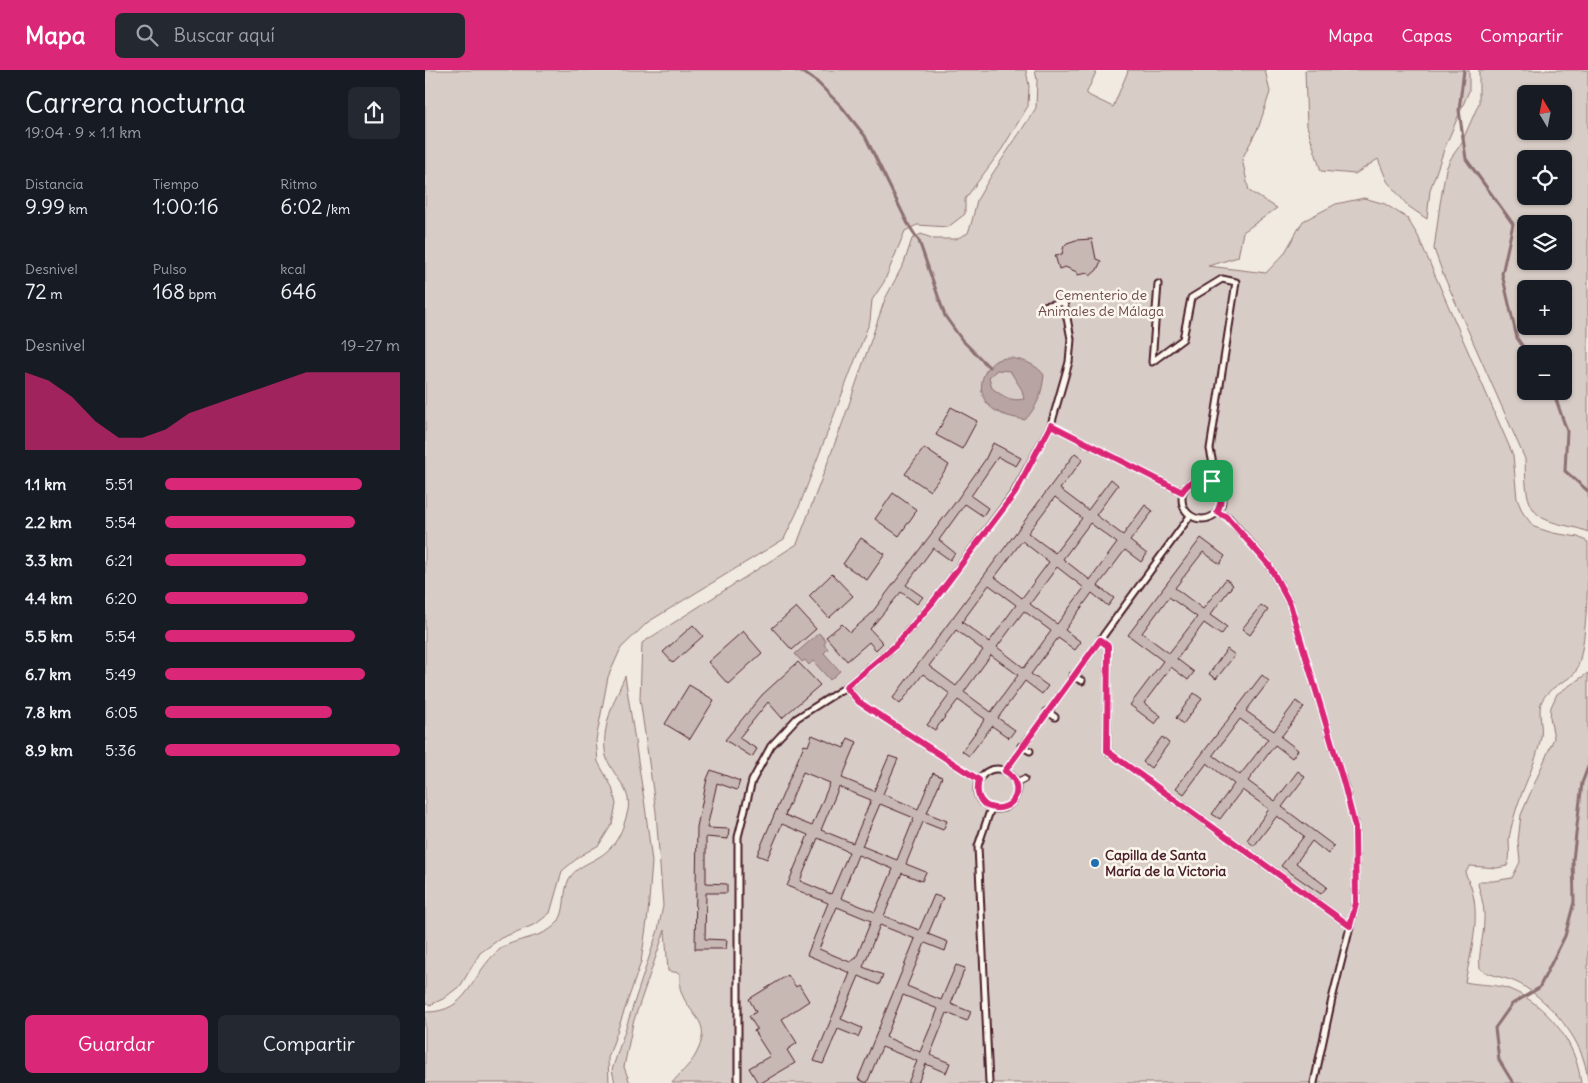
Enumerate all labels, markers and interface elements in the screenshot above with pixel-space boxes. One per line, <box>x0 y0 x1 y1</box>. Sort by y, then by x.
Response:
search box <box>115 13 465 58</box>
text: Mapa <box>25 20 85 50</box>
icon: search <box>133 21 161 49</box>
text: Buscar aquí <box>173 23 275 47</box>
text: Mapa <box>1328 24 1373 47</box>
text: Capas <box>1401 24 1452 47</box>
text: Compartir <box>1480 24 1563 47</box>
text: Carrera nocturna <box>25 85 246 121</box>
north arrow <box>1517 85 1573 140</box>
map controls <box>1517 85 1572 400</box>
button: share <box>348 87 400 139</box>
text: 19:04 · 9 × 1.1 km <box>25 122 141 142</box>
button: locate <box>1517 150 1572 205</box>
text: Distancia <box>25 175 84 193</box>
text: Tiempo <box>153 175 199 193</box>
text: Ritmo <box>280 175 317 193</box>
text: 9.99 <box>25 193 65 220</box>
text: 1:00:16 <box>153 193 219 220</box>
text: 6:02 <box>280 193 323 220</box>
text: km <box>65 200 88 218</box>
text: /km <box>323 200 350 218</box>
button: layers <box>1517 215 1572 270</box>
text: Desnivel <box>25 260 78 278</box>
text: Pulso <box>153 260 187 278</box>
text: kcal <box>280 260 306 278</box>
text: 72 <box>25 278 47 305</box>
text: 168 <box>153 278 185 305</box>
text: 646 <box>280 278 317 305</box>
button: + <box>1517 280 1572 335</box>
text: m <box>47 285 62 303</box>
text: bpm <box>185 285 217 303</box>
park label: Cementerio de Animales de Málaga <box>1038 286 1164 320</box>
text: Desnivel <box>25 335 85 355</box>
text: 19–27 m <box>341 335 400 355</box>
button: − <box>1517 345 1572 400</box>
pin <box>1191 460 1233 502</box>
icon: arrive <box>1198 467 1226 495</box>
text: 1.1 km <box>25 474 66 494</box>
text: 5:51 <box>105 474 133 494</box>
text: 2.2 km <box>25 512 72 532</box>
text: 5:54 <box>105 512 136 532</box>
text: 3.3 km <box>25 550 73 570</box>
text: 6:21 <box>105 550 133 570</box>
text: 4.4 km <box>25 588 73 608</box>
text: 6:20 <box>105 588 137 608</box>
text: 5.5 km <box>25 626 73 646</box>
text: 5:54 <box>105 626 136 646</box>
text: 6.7 km <box>25 664 71 684</box>
text: 5:49 <box>105 664 136 684</box>
text: 7.8 km <box>25 702 71 722</box>
text: 6:05 <box>105 702 138 722</box>
text: 8.9 km <box>25 740 73 760</box>
text: 5:36 <box>105 740 136 760</box>
place label: Capilla de Santa María de la Victoria <box>1105 846 1226 880</box>
marker: Capilla de Santa María de la Victoria <box>1089 857 1101 869</box>
button: Guardar <box>25 1015 208 1073</box>
button: Compartir <box>218 1015 400 1073</box>

